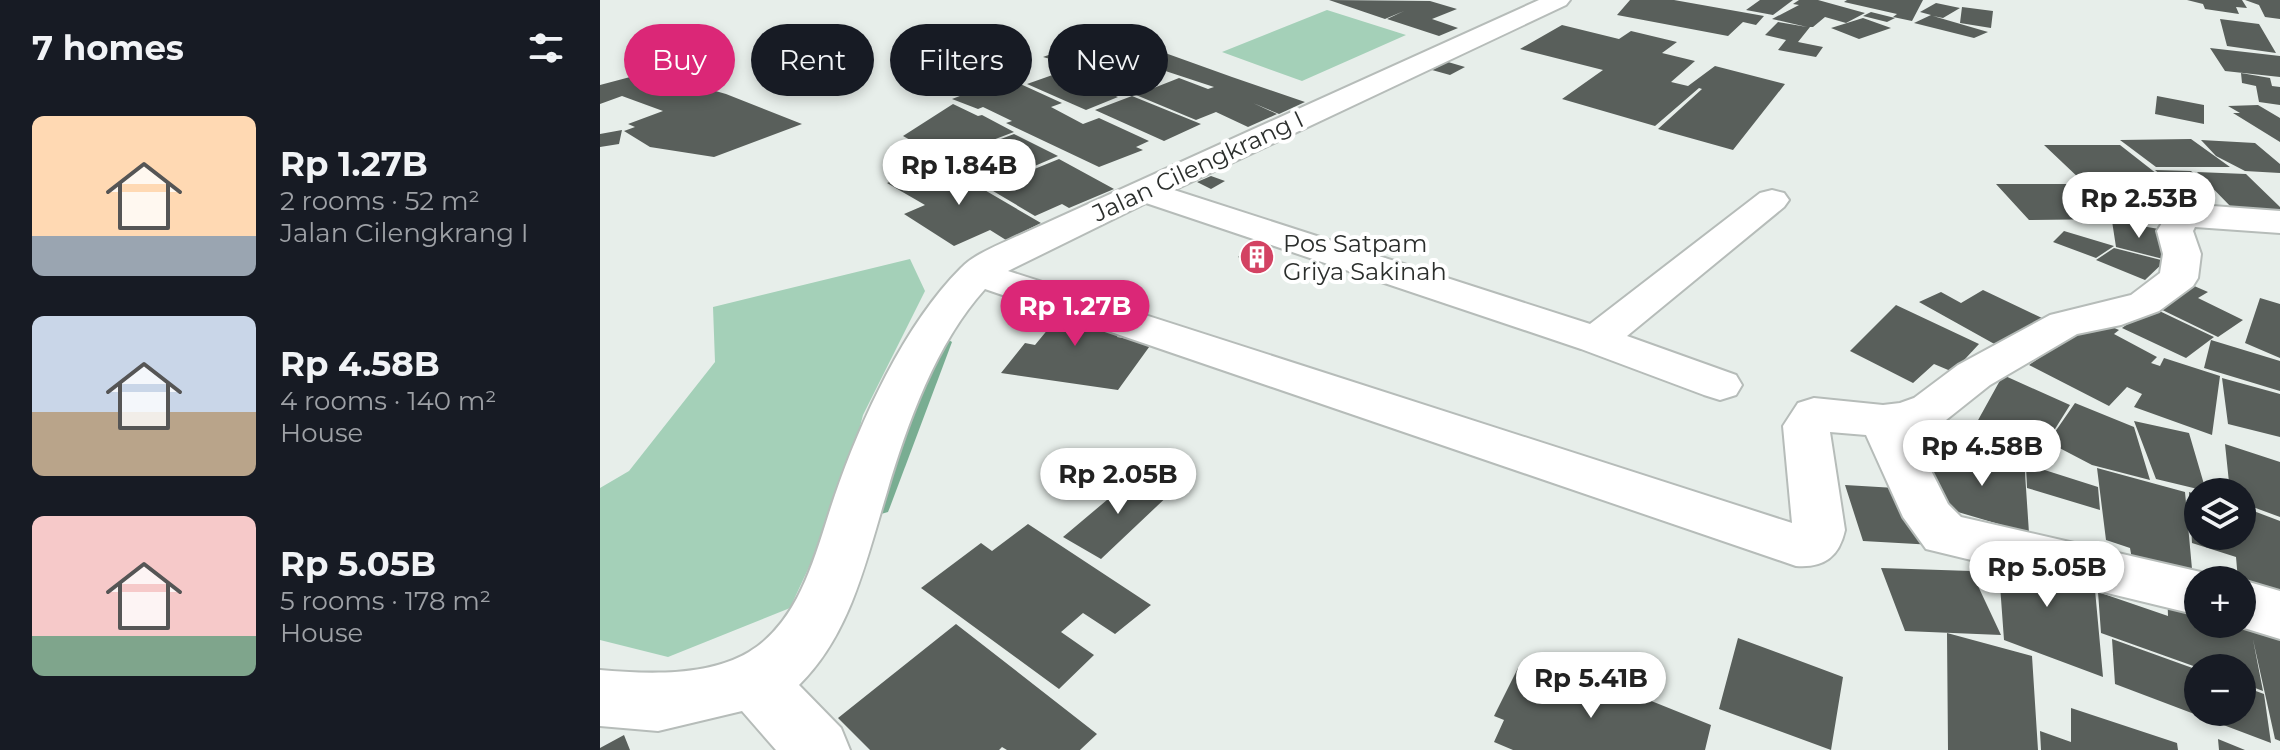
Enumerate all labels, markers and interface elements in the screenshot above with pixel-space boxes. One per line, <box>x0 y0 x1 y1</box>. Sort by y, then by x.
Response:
chip: Buy <box>624 24 735 96</box>
chip: Rent <box>751 24 874 96</box>
chip: Filters <box>890 24 1032 96</box>
chip: New <box>1048 24 1168 96</box>
icon: filters <box>524 26 568 70</box>
text: 7 homes <box>32 27 184 69</box>
street label: Jalan Cilengkrang I <box>1087 104 1308 228</box>
pin: Rp 1.84B <box>876 139 1042 207</box>
text: Rp 1.27B <box>280 143 428 185</box>
icon: home <box>96 148 192 244</box>
text: Rp 1.84B <box>901 149 1017 181</box>
pin: Rp 2.53B <box>2056 172 2222 240</box>
text: Rp 2.53B <box>2080 182 2198 214</box>
text: 2 rooms · 52 m² <box>280 185 480 217</box>
text: Jalan Cilengkrang I <box>280 217 529 249</box>
place label: Pos Satpam Griya Sakinah <box>1283 229 1447 286</box>
building icon: Pos Satpam Griya Sakinah <box>1238 238 1276 276</box>
pin: Rp 1.27B <box>992 280 1158 348</box>
text: Rp 1.27B <box>1018 290 1132 322</box>
text: Rp 4.58B <box>280 343 440 385</box>
icon: home <box>96 348 192 444</box>
text: 4 rooms · 140 m² <box>280 385 497 417</box>
text: House <box>280 417 363 449</box>
pin: Rp 4.58B <box>1899 420 2065 488</box>
text: Rp 4.58B <box>1921 430 2043 462</box>
pin: Rp 2.05B <box>1035 448 1201 516</box>
text: Rp 2.05B <box>1058 458 1178 490</box>
map controls <box>2184 478 2256 726</box>
button: layers <box>2184 478 2256 550</box>
pin: Rp 5.05B <box>1964 541 2130 609</box>
text: Rp 5.05B <box>280 543 436 585</box>
icon: home <box>96 548 192 644</box>
text: Rp 5.05B <box>1987 551 2107 583</box>
button: + <box>2184 566 2256 638</box>
text: 5 rooms · 178 m² <box>280 585 491 617</box>
text: House <box>280 617 363 649</box>
pin: Rp 5.41B <box>1508 652 1674 720</box>
button: − <box>2184 654 2256 726</box>
text: Rp 5.41B <box>1534 662 1648 694</box>

